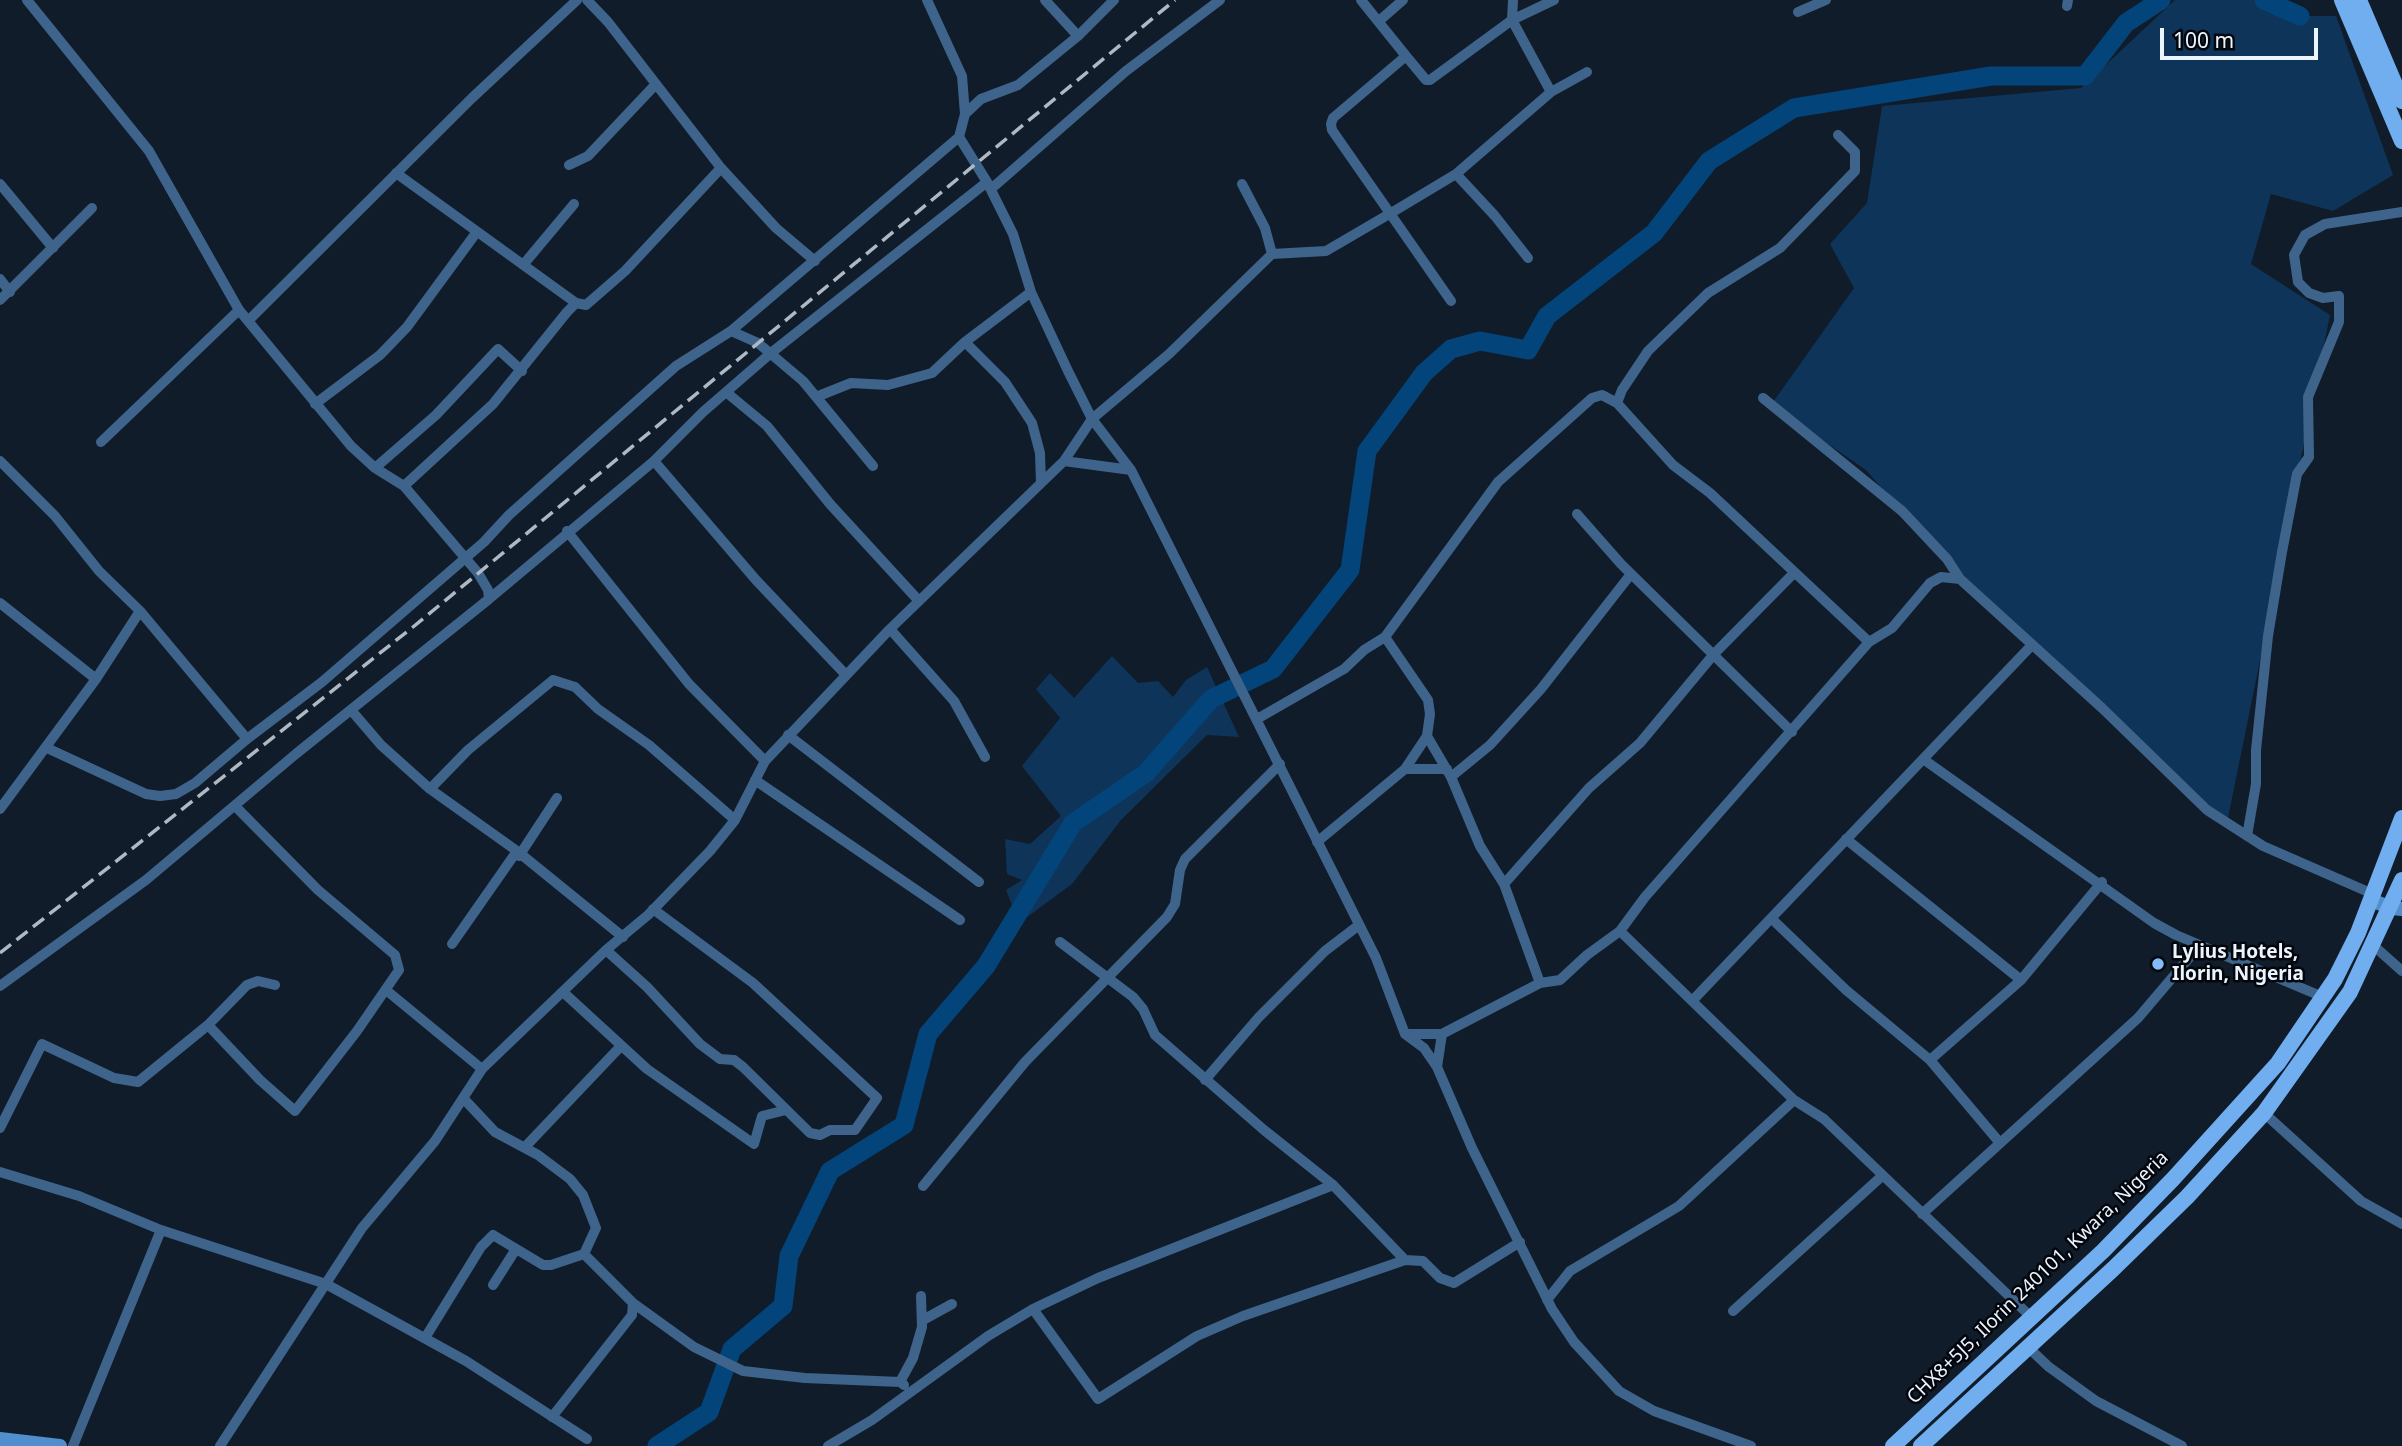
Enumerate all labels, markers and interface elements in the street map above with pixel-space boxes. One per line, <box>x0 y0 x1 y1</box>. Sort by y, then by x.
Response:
scale bar <box>2164 14 2322 58</box>
text: 100 m <box>2173 26 2234 54</box>
place label: Lylius Hotels, Ilorin, Nigeria <box>2172 942 2304 986</box>
marker: Lylius Hotels, Ilorin, Nigeria <box>2150 956 2166 972</box>
street label: CHX8+5J5, Ilorin 240101, Kwara, Nigeria <box>1903 1147 2173 1409</box>

